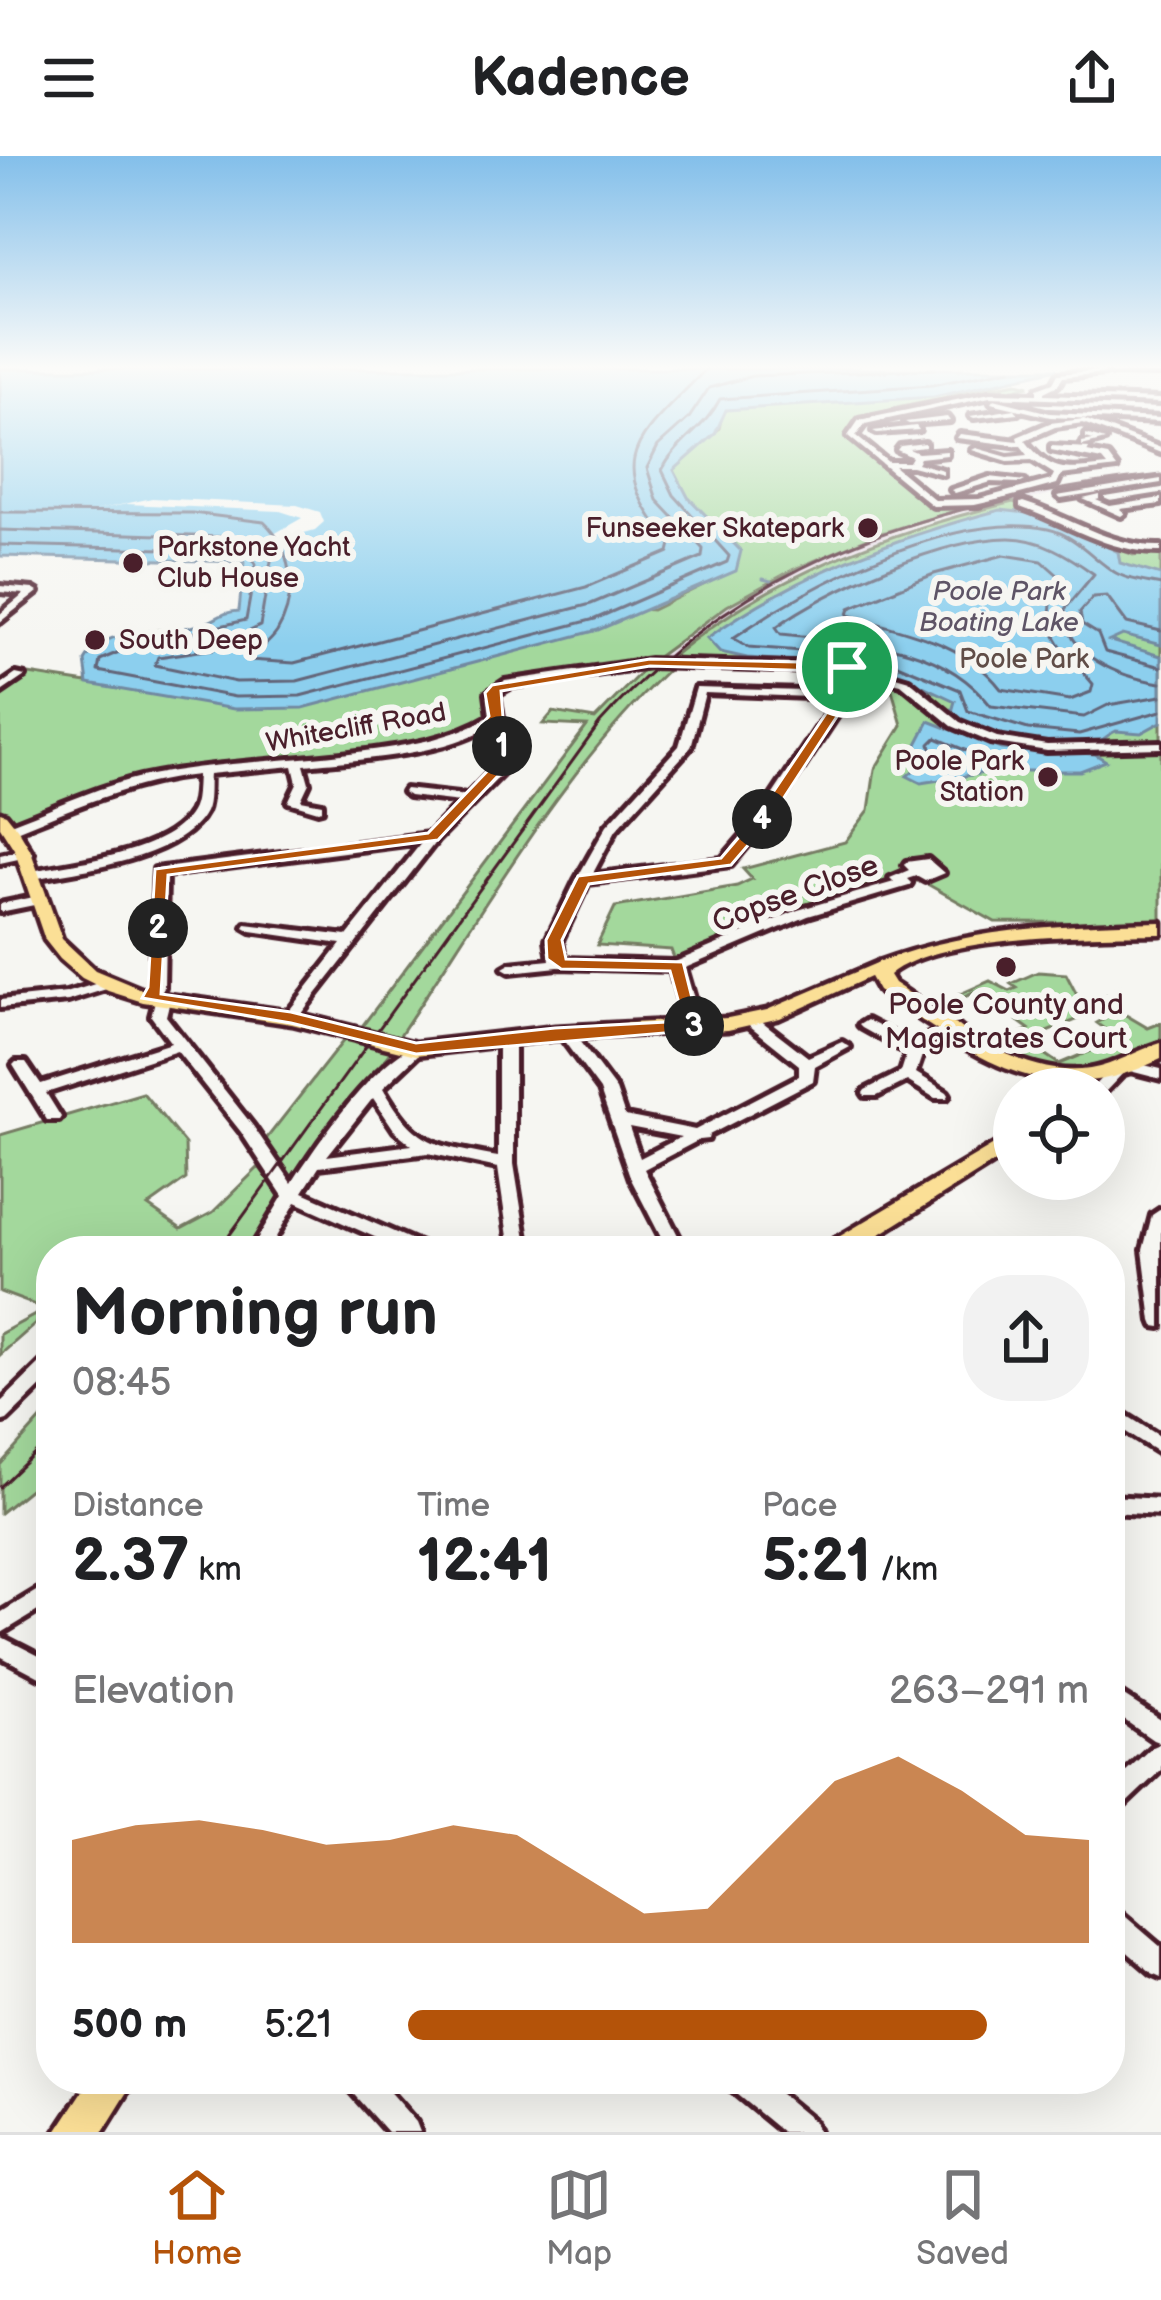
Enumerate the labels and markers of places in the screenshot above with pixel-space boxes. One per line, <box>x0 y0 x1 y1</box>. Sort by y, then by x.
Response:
place label: Funseeker Skatepark <box>585 513 845 545</box>
marker: Funseeker Skatepark <box>855 515 881 541</box>
place label: Parkstone Yacht Club House <box>157 532 351 595</box>
marker: Parkstone Yacht Club House <box>120 550 146 576</box>
pin <box>796 616 898 718</box>
place label: South Deep <box>119 625 263 657</box>
marker: South Deep <box>82 627 108 653</box>
pin: 1 <box>472 716 532 776</box>
place label: Poole Park Station <box>894 746 1025 809</box>
marker: Poole Park Station <box>1035 764 1061 790</box>
pin: 4 <box>732 789 792 849</box>
pin: 2 <box>128 898 188 958</box>
marker: Poole County and Magistrates Court <box>993 954 1019 980</box>
place label: Poole County and Magistrates Court <box>885 987 1127 1057</box>
pin: 3 <box>664 996 724 1056</box>

